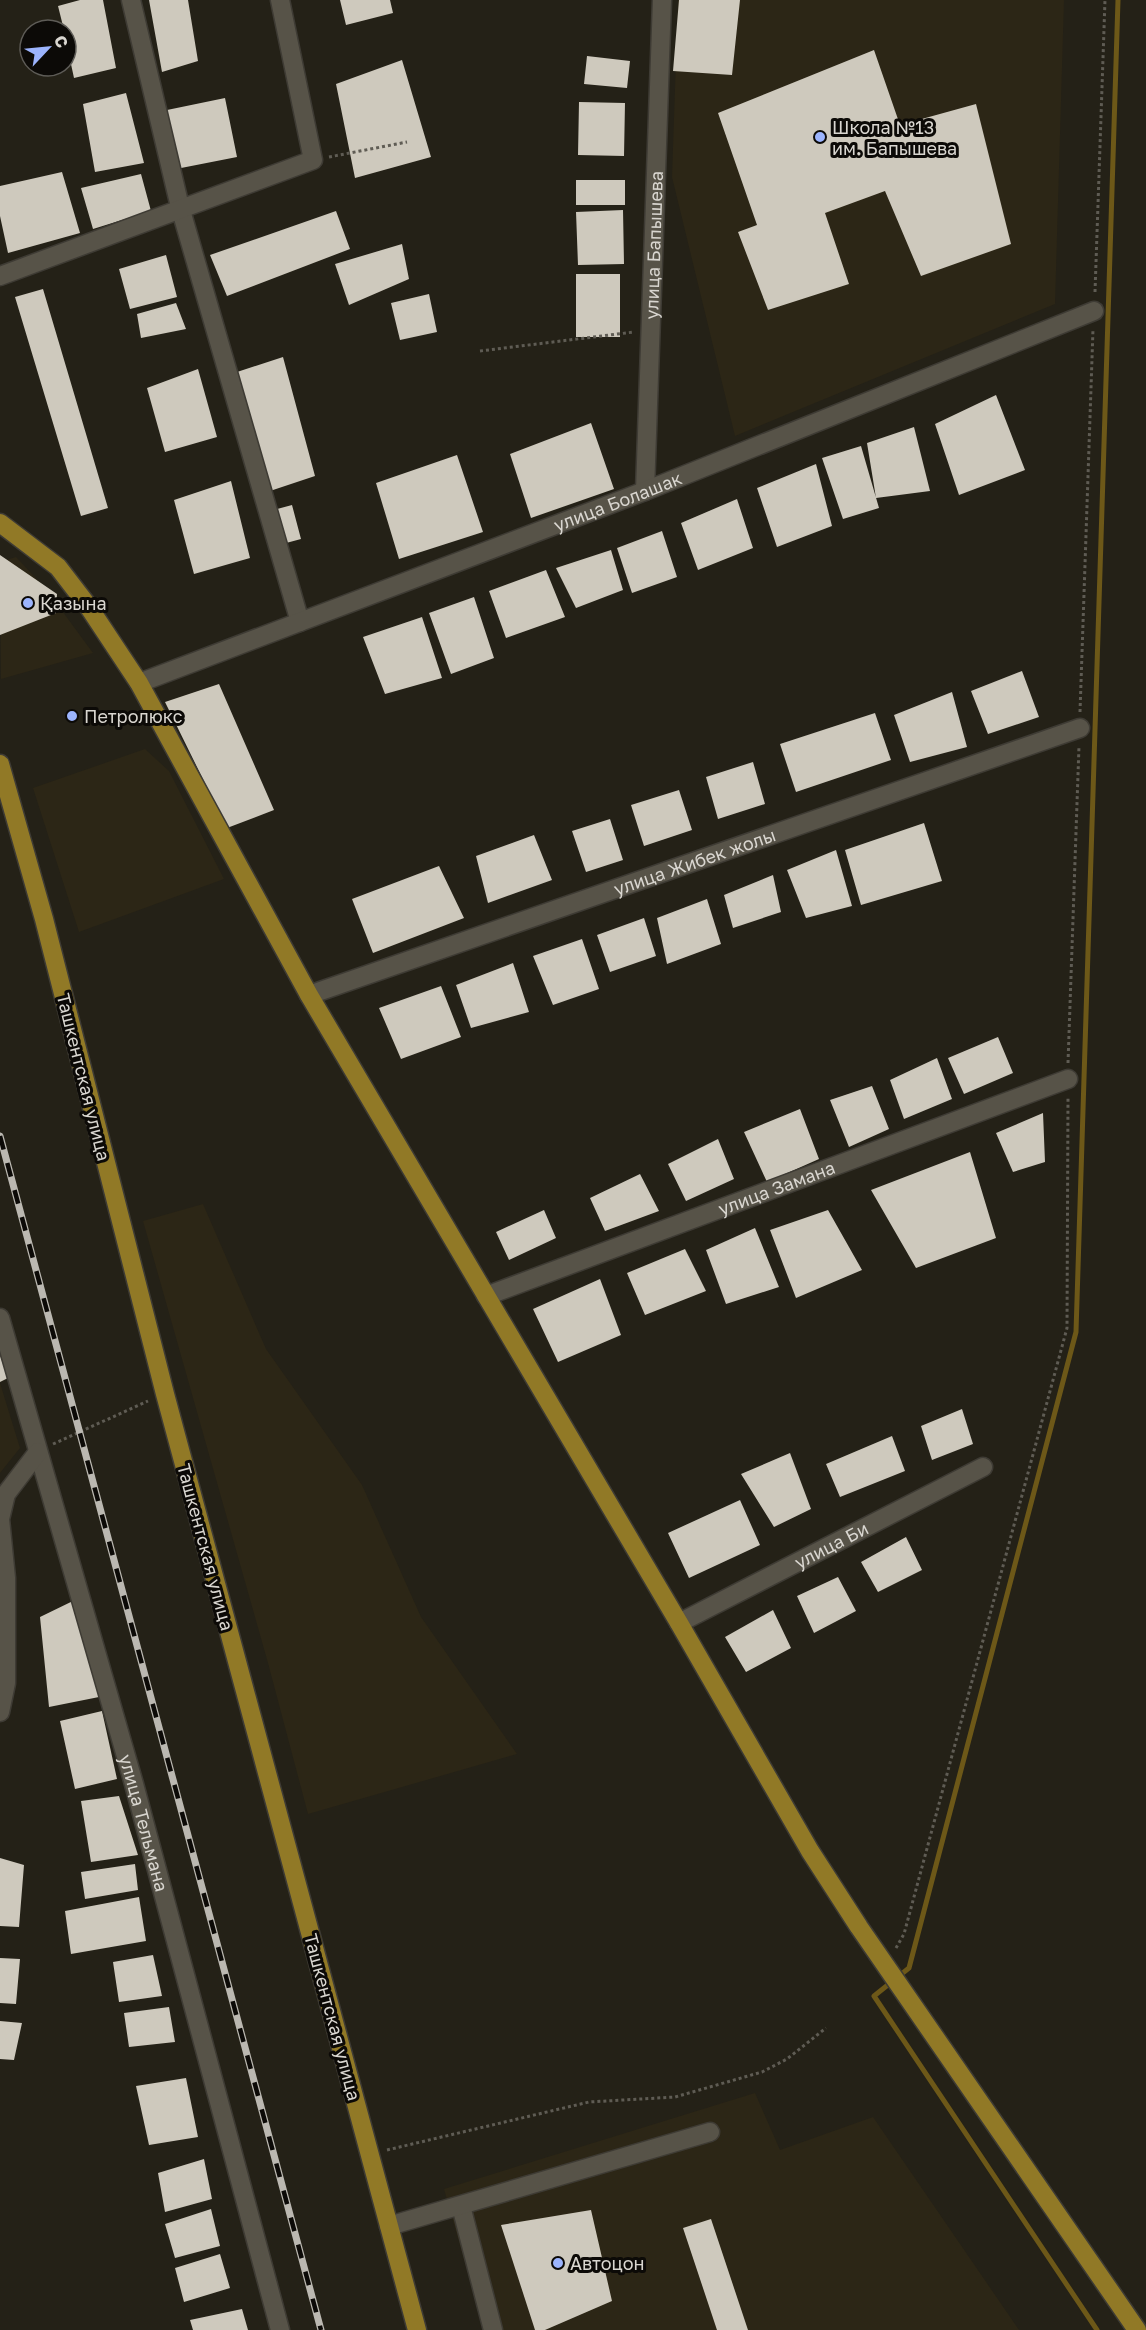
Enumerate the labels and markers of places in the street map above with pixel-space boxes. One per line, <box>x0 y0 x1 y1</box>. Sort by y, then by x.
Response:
place label: Школа №13 им. Бапышева <box>832 116 957 159</box>
marker: Школа №13 им. Бапышева <box>813 130 827 144</box>
place label: Қазына <box>40 592 107 614</box>
marker: Қазына <box>21 596 35 610</box>
place label: Петролюкс <box>84 705 183 727</box>
marker: Петролюкс <box>65 709 79 723</box>
place label: Автоцон <box>570 2252 644 2274</box>
marker: Автоцон <box>551 2256 565 2270</box>

